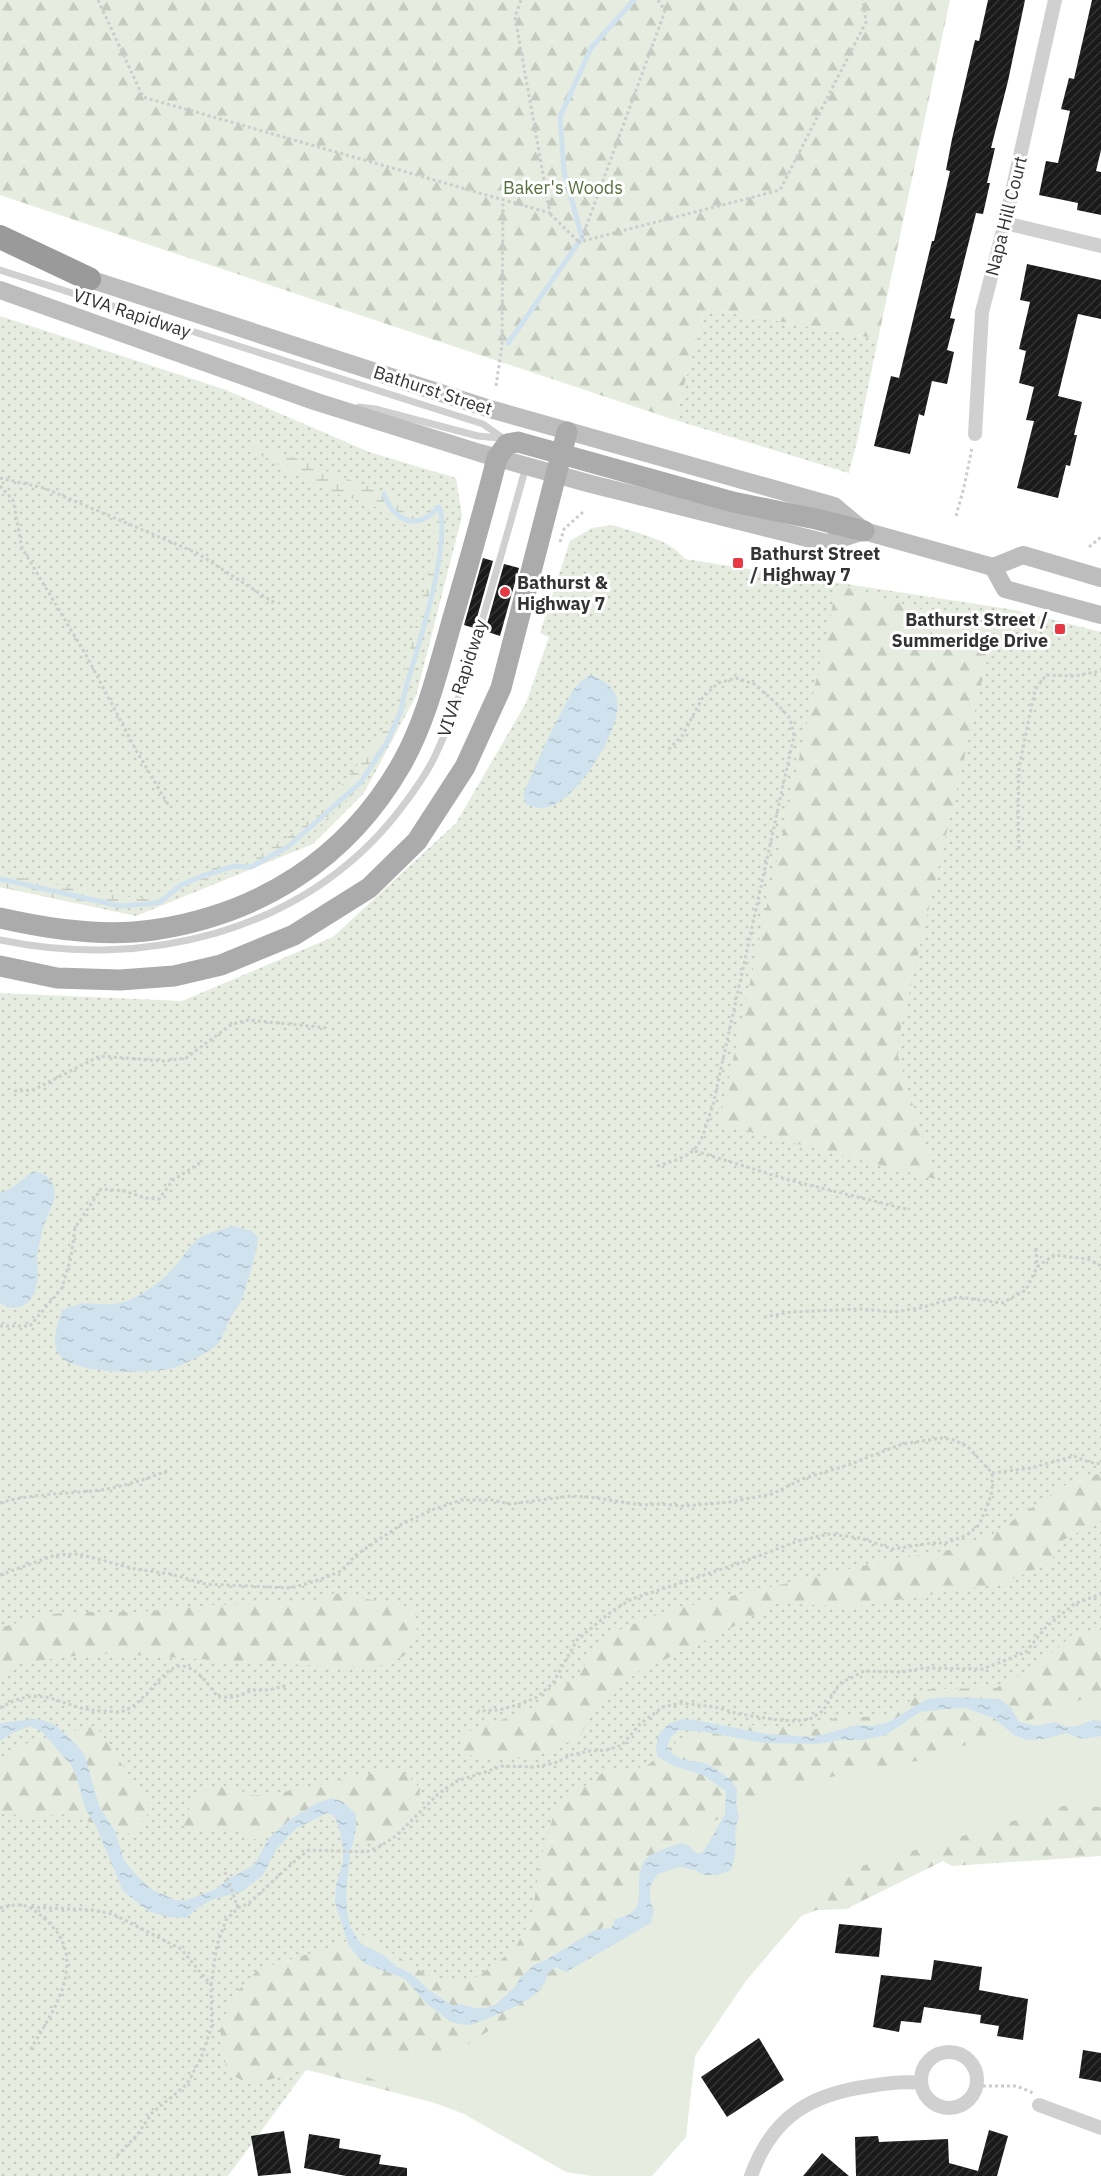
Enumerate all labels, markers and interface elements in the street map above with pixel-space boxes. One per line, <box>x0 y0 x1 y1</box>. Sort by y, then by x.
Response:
street label: Napa Hill Court <box>980 154 1032 278</box>
park label: Baker's Woods <box>503 176 623 199</box>
street label: VIVA Rapidway <box>70 283 194 343</box>
street label: Bathurst Street <box>371 360 495 420</box>
place label: Bathurst Street / Highway 7 <box>750 542 880 586</box>
marker: Bathurst Street / Highway 7 <box>731 556 745 570</box>
place label: Bathurst & Highway 7 <box>517 571 608 615</box>
marker: Bathurst & Highway 7 <box>498 585 512 599</box>
place label: Bathurst Street / Summeridge Drive <box>892 608 1048 652</box>
street label: VIVA Rapidway <box>432 616 492 740</box>
marker: Bathurst Street / Summeridge Drive <box>1053 622 1067 636</box>

